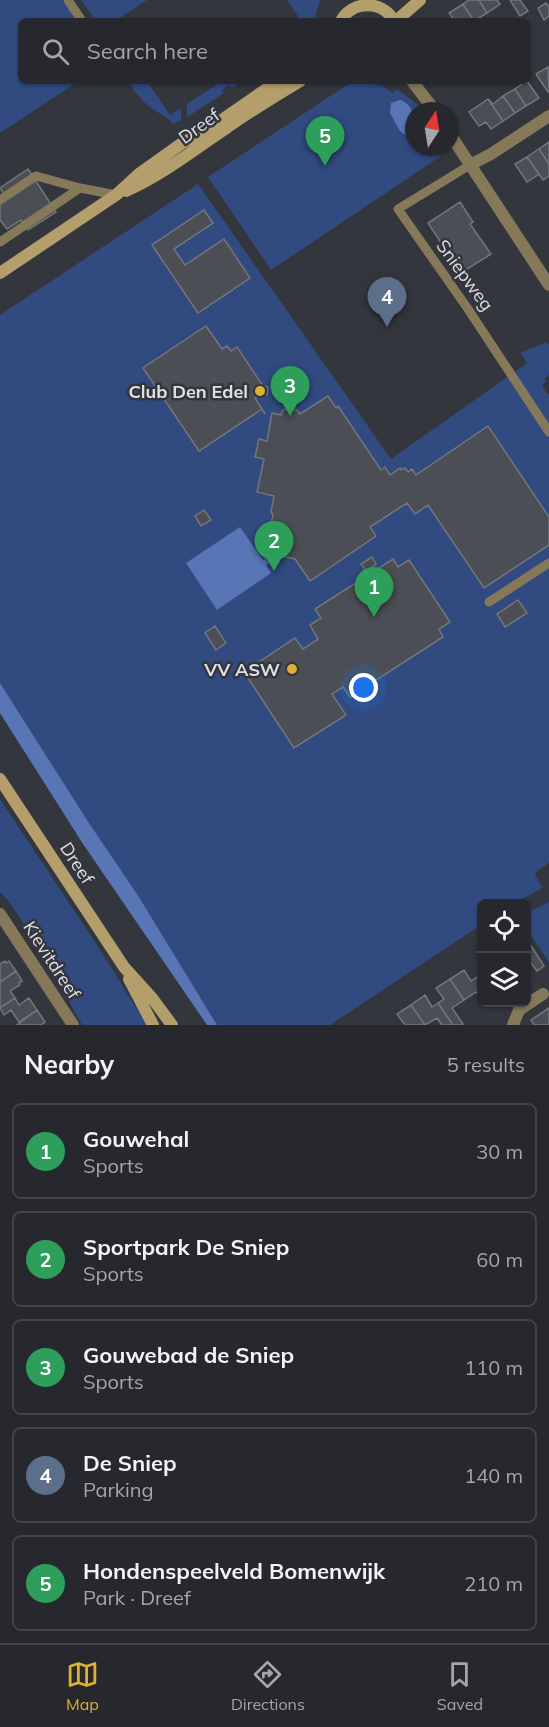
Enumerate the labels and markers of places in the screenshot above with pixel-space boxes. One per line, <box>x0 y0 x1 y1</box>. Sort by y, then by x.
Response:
pin: 5 <box>306 116 344 166</box>
pin: 4 <box>368 278 406 327</box>
pin: 3 <box>270 366 310 416</box>
place label: Club Den Edel <box>128 380 248 403</box>
marker: Club Den Edel <box>253 384 267 398</box>
pin: 2 <box>254 522 294 571</box>
pin: 1 <box>354 568 394 617</box>
place label: VV ASW <box>203 658 280 681</box>
marker: VV ASW <box>285 662 299 676</box>

